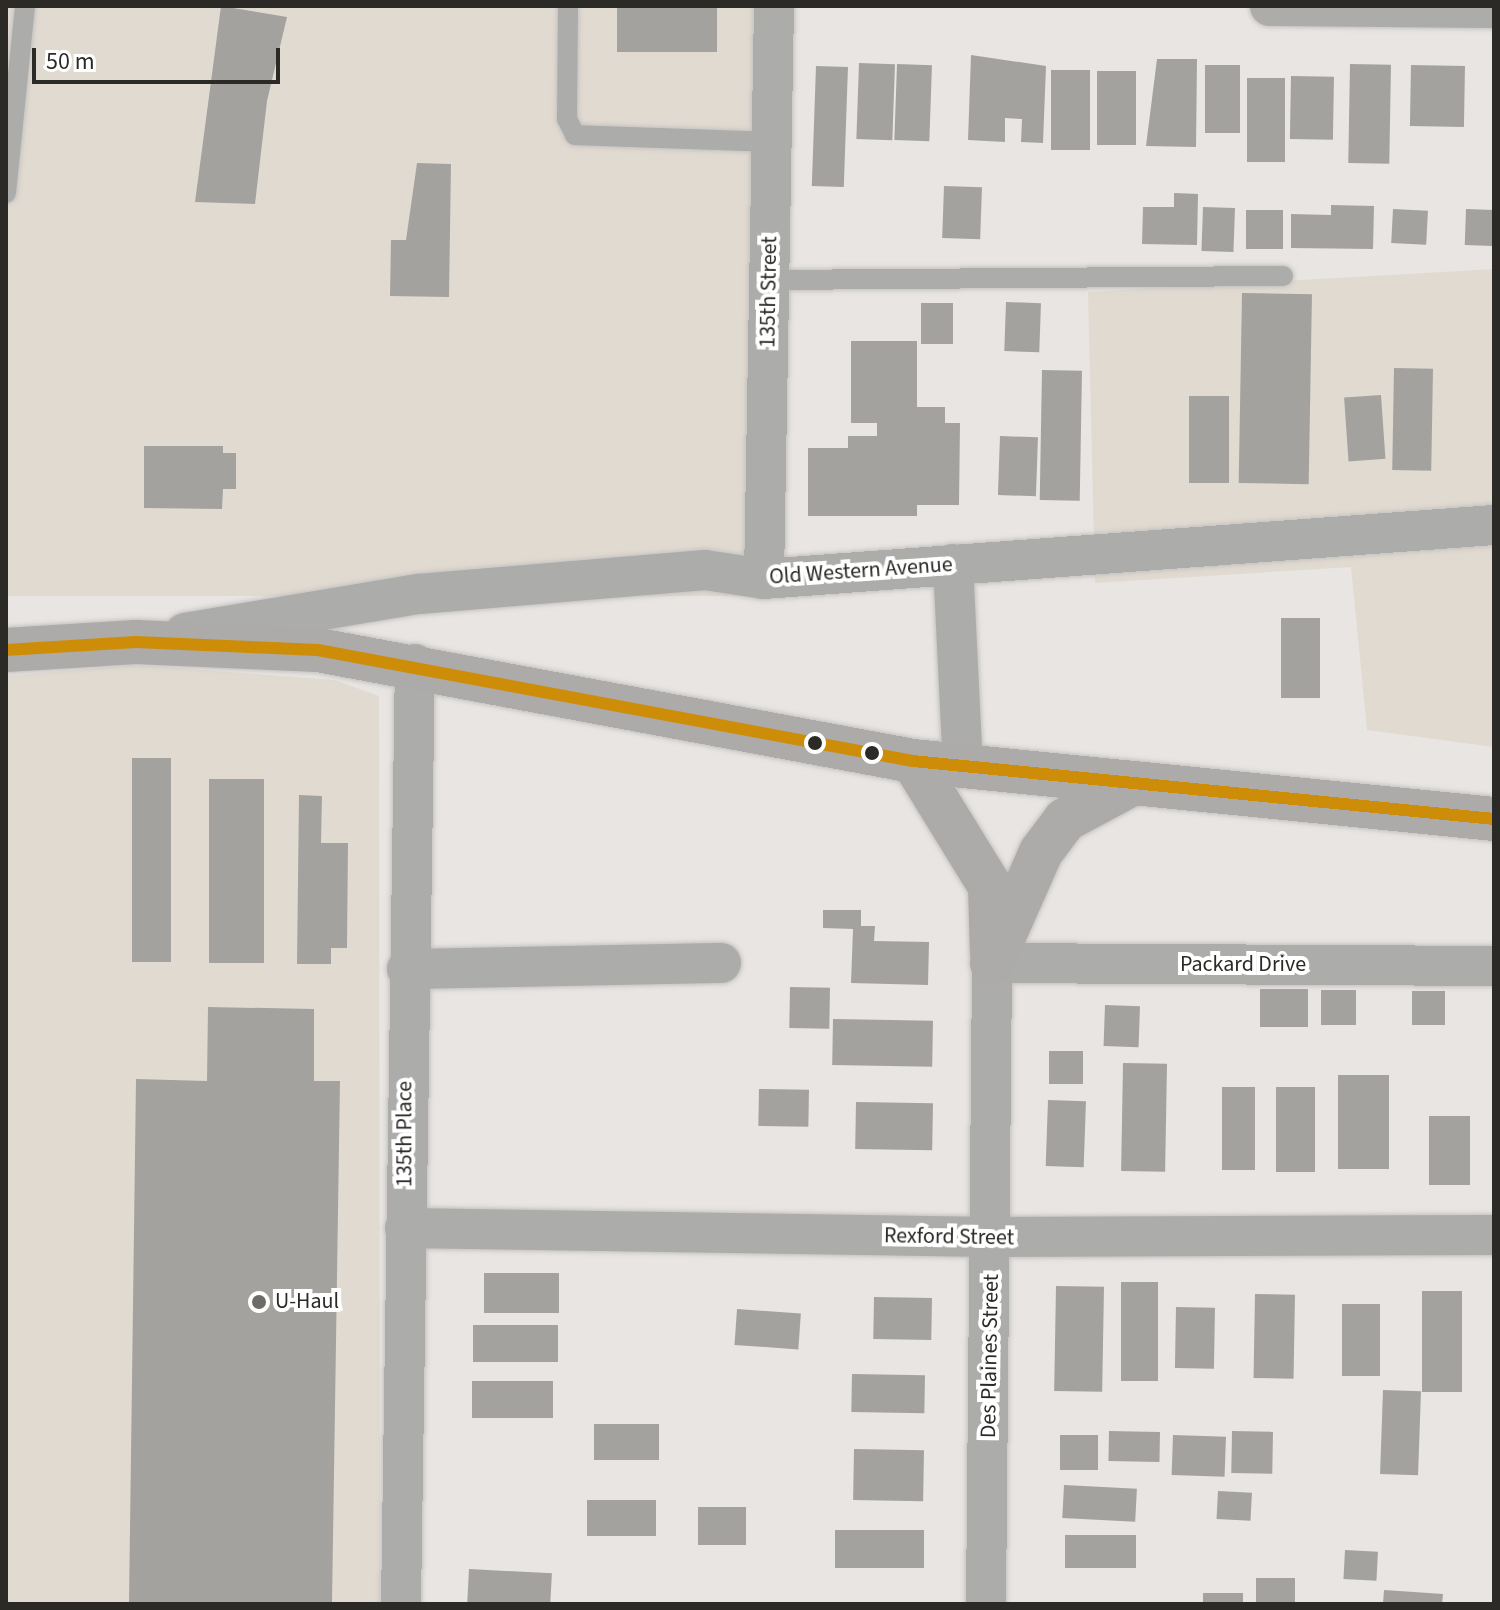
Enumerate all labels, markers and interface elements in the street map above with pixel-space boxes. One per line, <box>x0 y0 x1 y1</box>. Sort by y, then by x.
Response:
scale bar <box>36 32 284 82</box>
text: 50 m <box>46 44 95 79</box>
street label: 135th Street <box>755 236 783 348</box>
street label: Old Western Avenue <box>768 551 954 591</box>
unlabelled marker <box>807 735 823 751</box>
unlabelled marker <box>864 745 880 761</box>
street label: Packard Drive <box>1180 952 1306 978</box>
street label: 135th Place <box>392 1081 418 1187</box>
street label: Rexford Street <box>884 1223 1014 1251</box>
street label: Des Plaines Street <box>975 1274 1005 1438</box>
place label: U-Haul <box>275 1289 339 1315</box>
marker: U-Haul <box>250 1293 268 1311</box>

